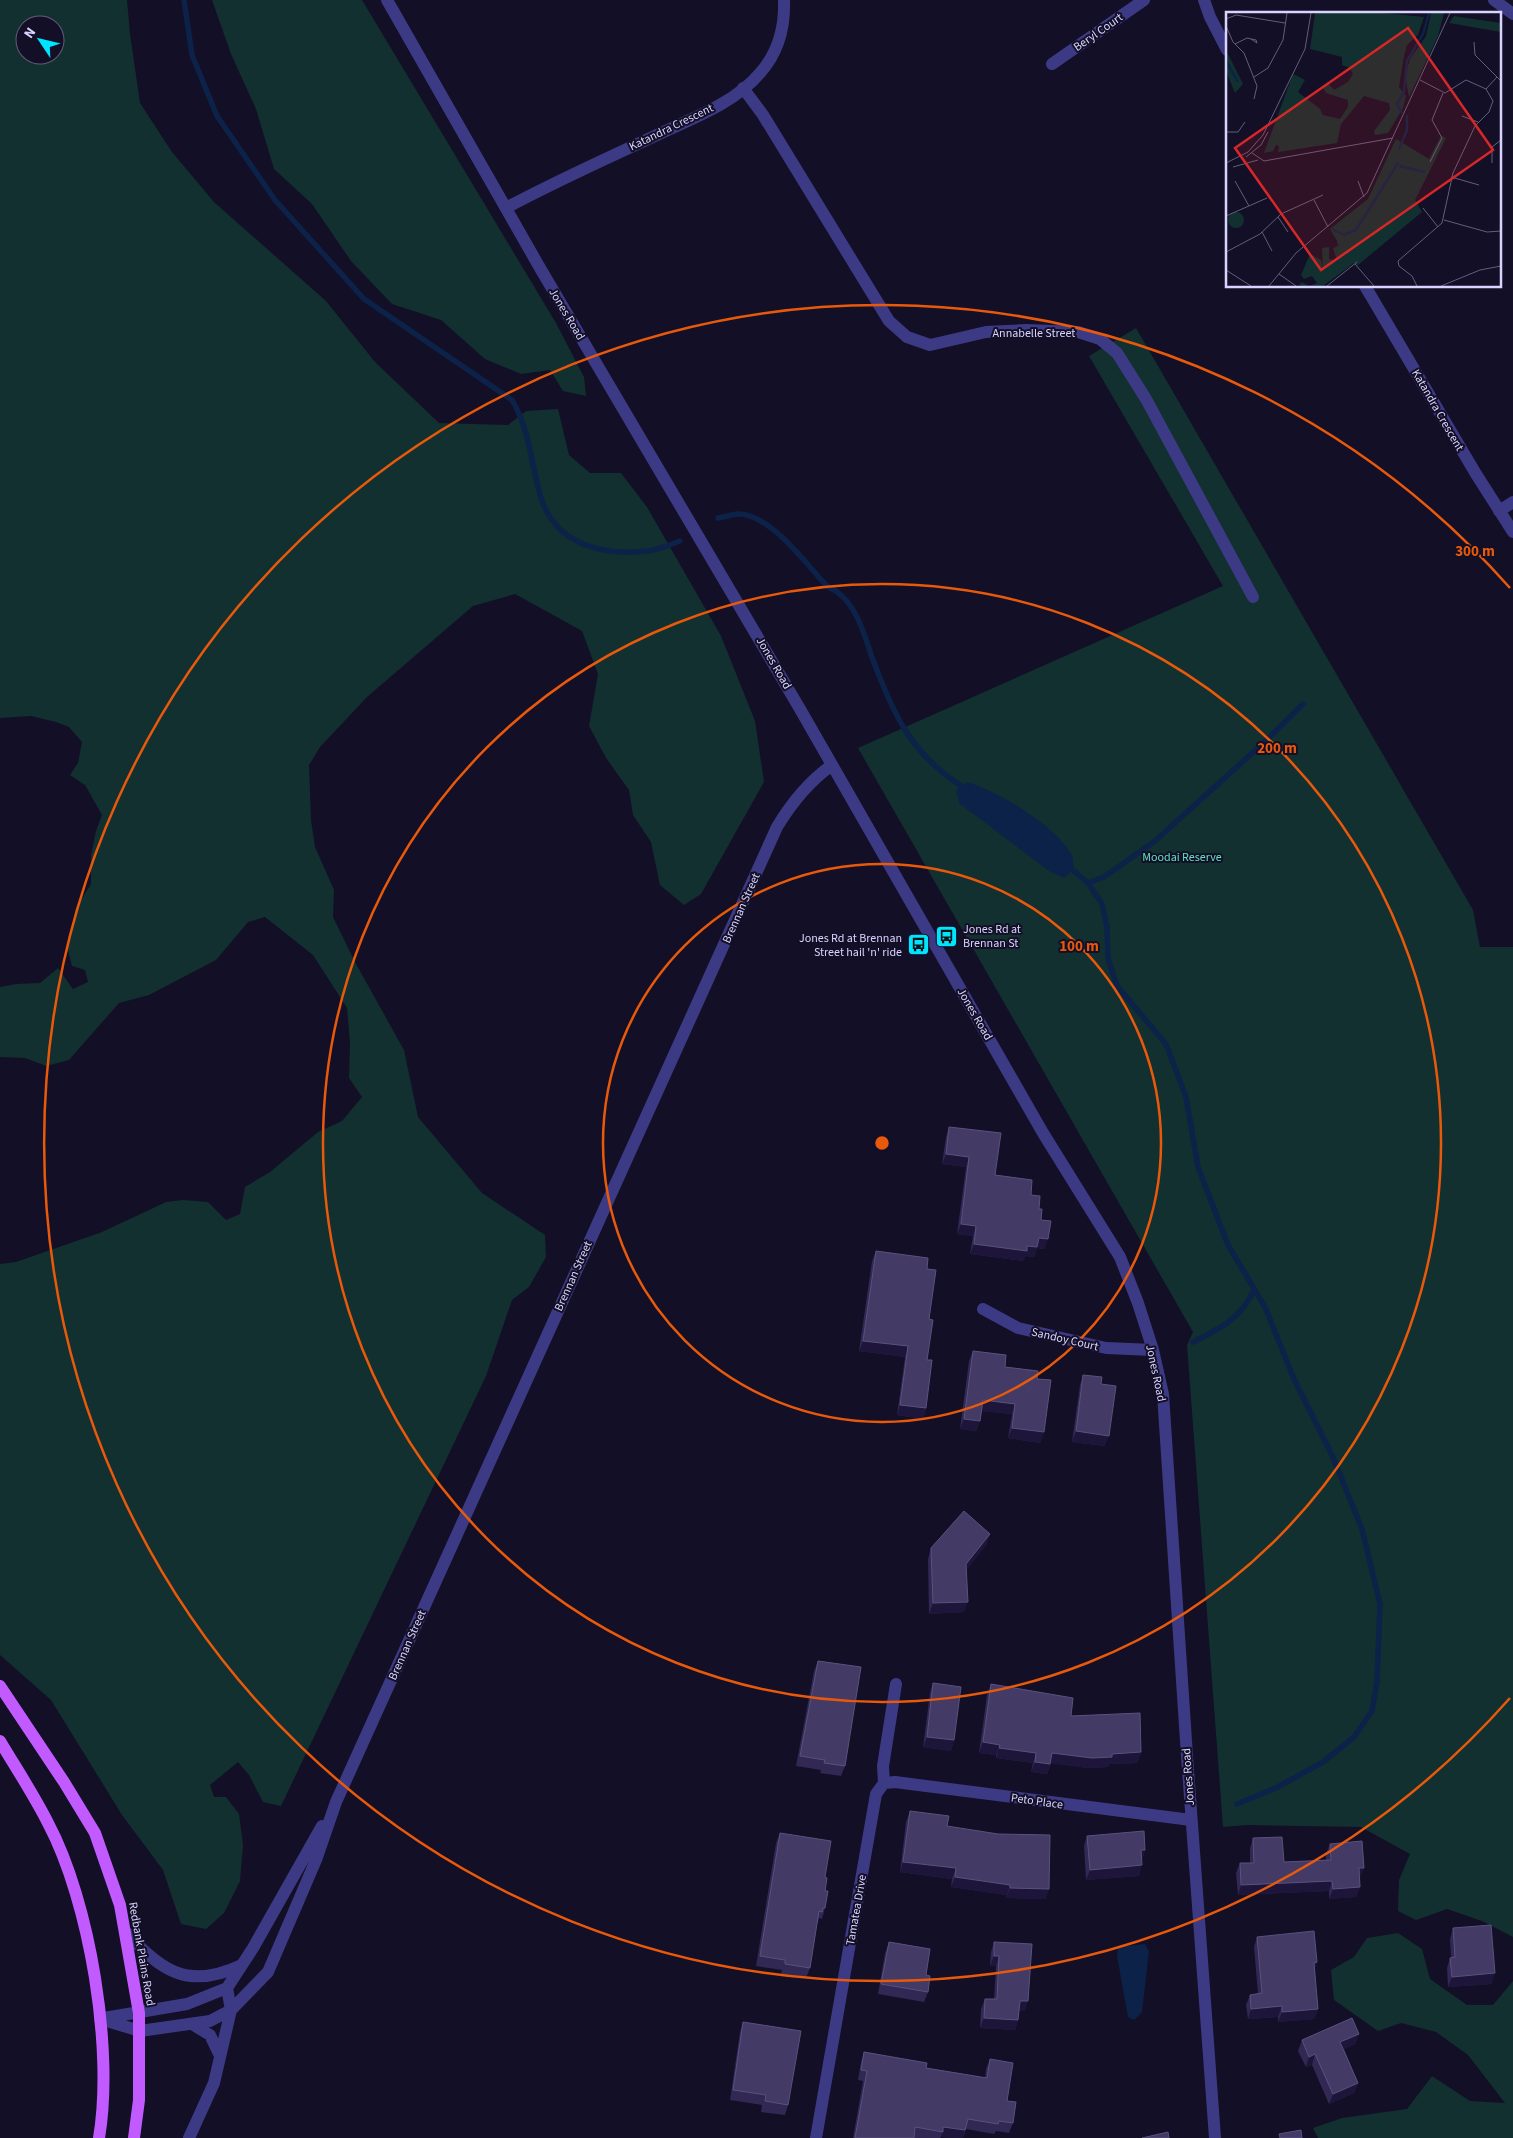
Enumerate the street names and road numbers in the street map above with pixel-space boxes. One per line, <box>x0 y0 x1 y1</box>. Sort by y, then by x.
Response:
street label: Beryl Court <box>1070 9 1126 56</box>
street label: Katandra Crescent <box>626 100 716 155</box>
street label: Jones Road <box>544 285 589 343</box>
street label: Annabelle Street <box>993 325 1075 342</box>
street label: Katandra Crescent <box>1407 366 1468 454</box>
street label: Jones Road <box>752 634 795 693</box>
street label: Brennan Street <box>718 870 765 946</box>
street label: Jones Road <box>953 985 996 1044</box>
street label: Brennan Street <box>550 1238 597 1314</box>
street label: Sandoy Court <box>1030 1324 1100 1355</box>
street label: Jones Road <box>1141 1343 1170 1403</box>
street label: Brennan Street <box>384 1607 431 1683</box>
street label: Jones Road <box>1178 1747 1199 1806</box>
street label: Peto Place <box>1010 1789 1064 1814</box>
street label: Tamatea Drive <box>842 1873 871 1947</box>
street label: Redbank Plains Road <box>124 1901 159 2007</box>

